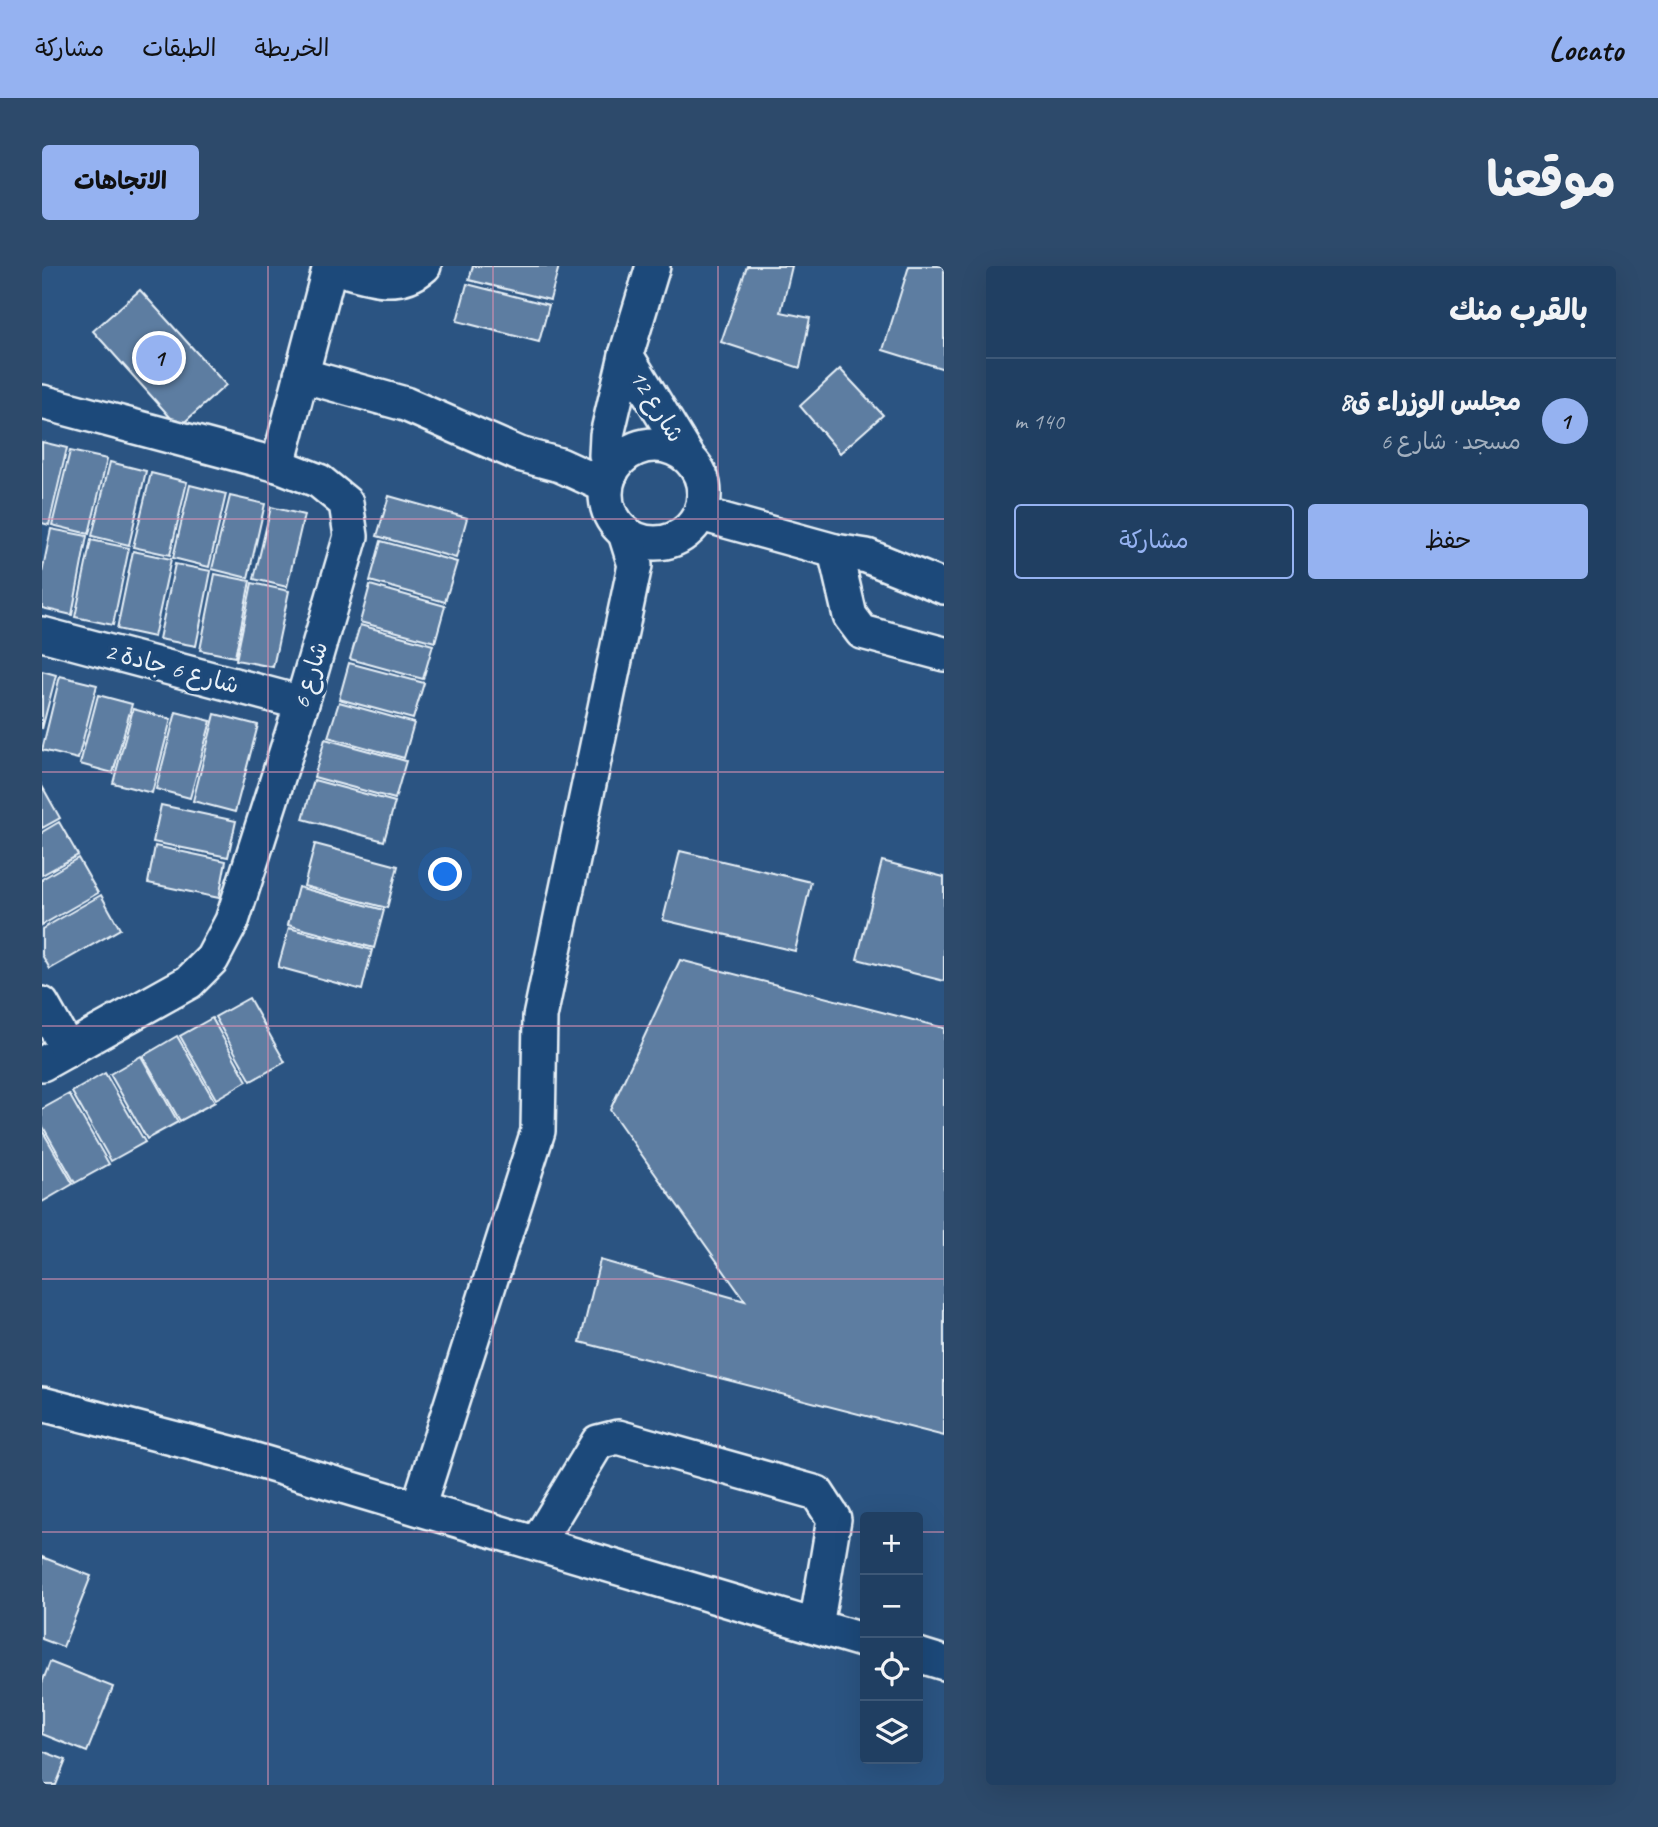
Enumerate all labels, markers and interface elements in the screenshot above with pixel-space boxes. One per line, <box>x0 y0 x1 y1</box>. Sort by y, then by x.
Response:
text: Locato <box>1549 28 1623 70</box>
text: مشاركة <box>35 33 104 63</box>
text: الطبقات <box>142 33 217 63</box>
text: الخريطة <box>255 33 329 63</box>
button: الاتجاهات <box>42 145 199 220</box>
text: موقعنا <box>1486 149 1616 211</box>
text: بالقرب منك <box>1449 291 1588 329</box>
pin: 1 <box>136 332 182 384</box>
street label: شارع 12 <box>622 364 691 449</box>
text: مجلس الوزراء ق8 <box>1339 385 1521 418</box>
text: 140 m <box>1014 407 1064 436</box>
text: 1 <box>1560 407 1570 436</box>
text: مسجد · شارع 6 <box>1381 427 1521 456</box>
button: مشاركة <box>1014 504 1294 579</box>
button: حفظ <box>1308 504 1588 579</box>
street label: شارع 6 جادة 2 <box>101 636 242 702</box>
street label: شارع 6 <box>286 638 336 713</box>
your location <box>428 857 462 891</box>
map controls <box>860 1512 923 1764</box>
button: + <box>860 1512 923 1575</box>
button: − <box>860 1575 923 1638</box>
button: locate <box>860 1638 923 1701</box>
button: layers <box>860 1701 923 1764</box>

